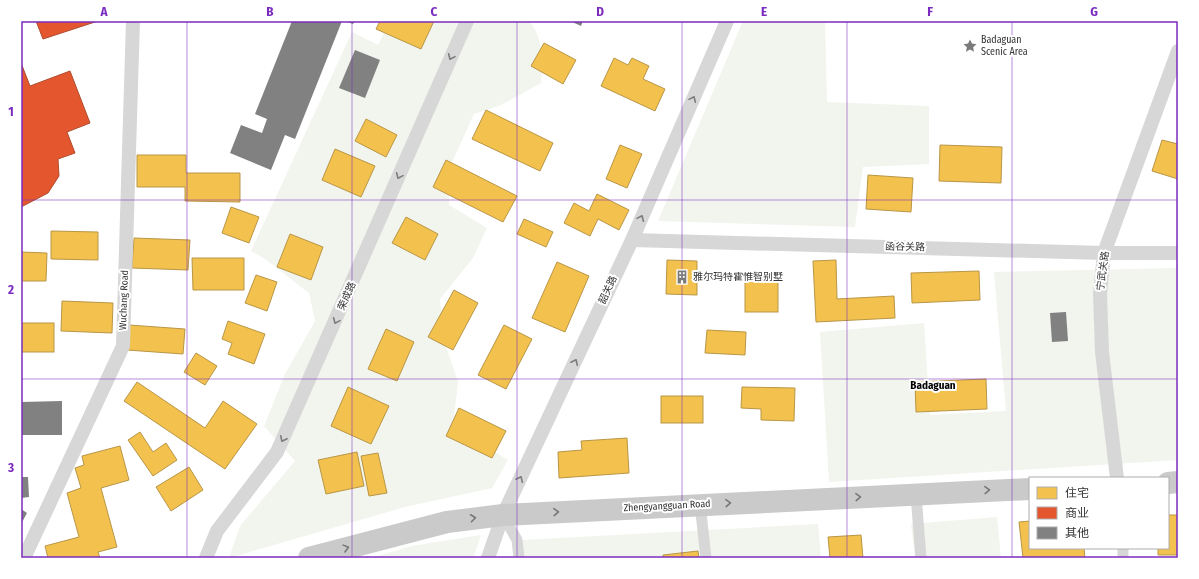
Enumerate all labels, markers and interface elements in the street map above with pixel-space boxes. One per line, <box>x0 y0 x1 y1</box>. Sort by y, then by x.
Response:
text: A <box>99 4 108 19</box>
text: B <box>266 4 274 19</box>
text: C <box>431 4 438 19</box>
text: D <box>596 4 604 19</box>
text: E <box>761 4 767 19</box>
text: F <box>927 4 933 19</box>
text: G <box>1090 4 1098 19</box>
place label: Badaguan Scenic Area <box>981 34 1028 58</box>
place icon: Badaguan Scenic Area <box>962 38 978 54</box>
one-way arrow <box>448 52 456 60</box>
one-way arrow <box>688 96 696 104</box>
text: 1 <box>8 104 14 119</box>
one-way arrow <box>396 171 404 179</box>
one-way arrow <box>636 215 644 223</box>
street label: 函谷关路 <box>885 241 925 253</box>
street label: 宁武关路 <box>1094 250 1112 292</box>
building icon: 雅尔玛特霍惟智别墅 <box>674 269 690 285</box>
street label: Wuchang Road <box>117 270 131 330</box>
place label: 雅尔玛特霍惟智别墅 <box>693 271 783 283</box>
street label: 韶关路 <box>596 274 620 306</box>
street label: 荣成路 <box>335 280 359 312</box>
text: 2 <box>7 282 14 297</box>
one-way arrow <box>333 316 341 324</box>
one-way arrow <box>570 358 578 366</box>
district label: Badaguan <box>910 379 956 392</box>
one-way arrow <box>280 435 288 443</box>
text: 3 <box>7 460 14 475</box>
one-way arrow <box>515 476 523 484</box>
legend <box>1029 477 1169 549</box>
one-way arrow <box>984 486 990 494</box>
text: 住宅 <box>1065 486 1089 500</box>
one-way arrow <box>855 493 861 502</box>
street label: Zhengyangguan Road <box>623 498 711 514</box>
one-way arrow <box>725 499 731 508</box>
text: 商业 <box>1065 506 1089 520</box>
one-way arrow <box>553 508 559 516</box>
one-way arrow <box>470 514 476 523</box>
text: 其他 <box>1065 526 1089 540</box>
one-way arrow <box>343 544 350 553</box>

